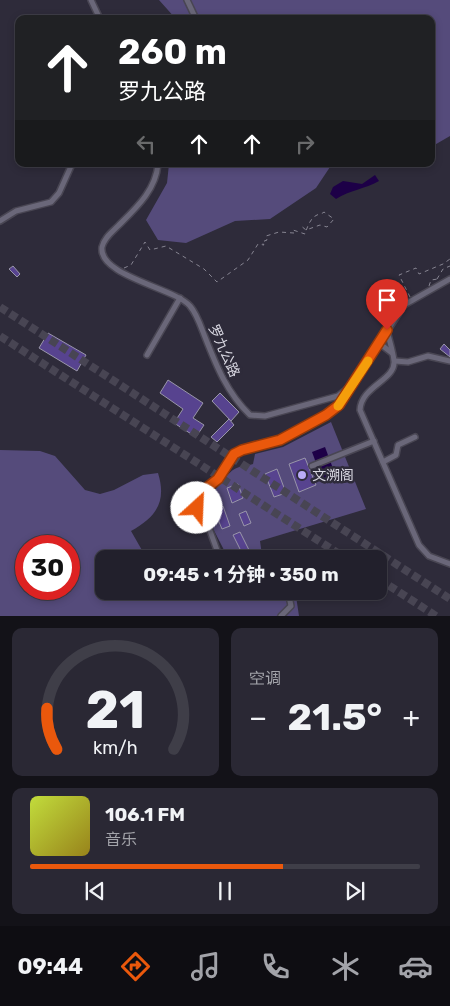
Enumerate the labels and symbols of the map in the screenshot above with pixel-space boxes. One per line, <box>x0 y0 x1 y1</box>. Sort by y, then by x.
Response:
pin <box>366 279 408 330</box>
street label: 罗九公路 <box>205 322 243 380</box>
place label: 文溯阁 <box>312 467 354 484</box>
marker: 文溯阁 <box>296 469 308 481</box>
position arrow <box>170 481 222 533</box>
speed limit sign: 30 <box>15 535 80 600</box>

